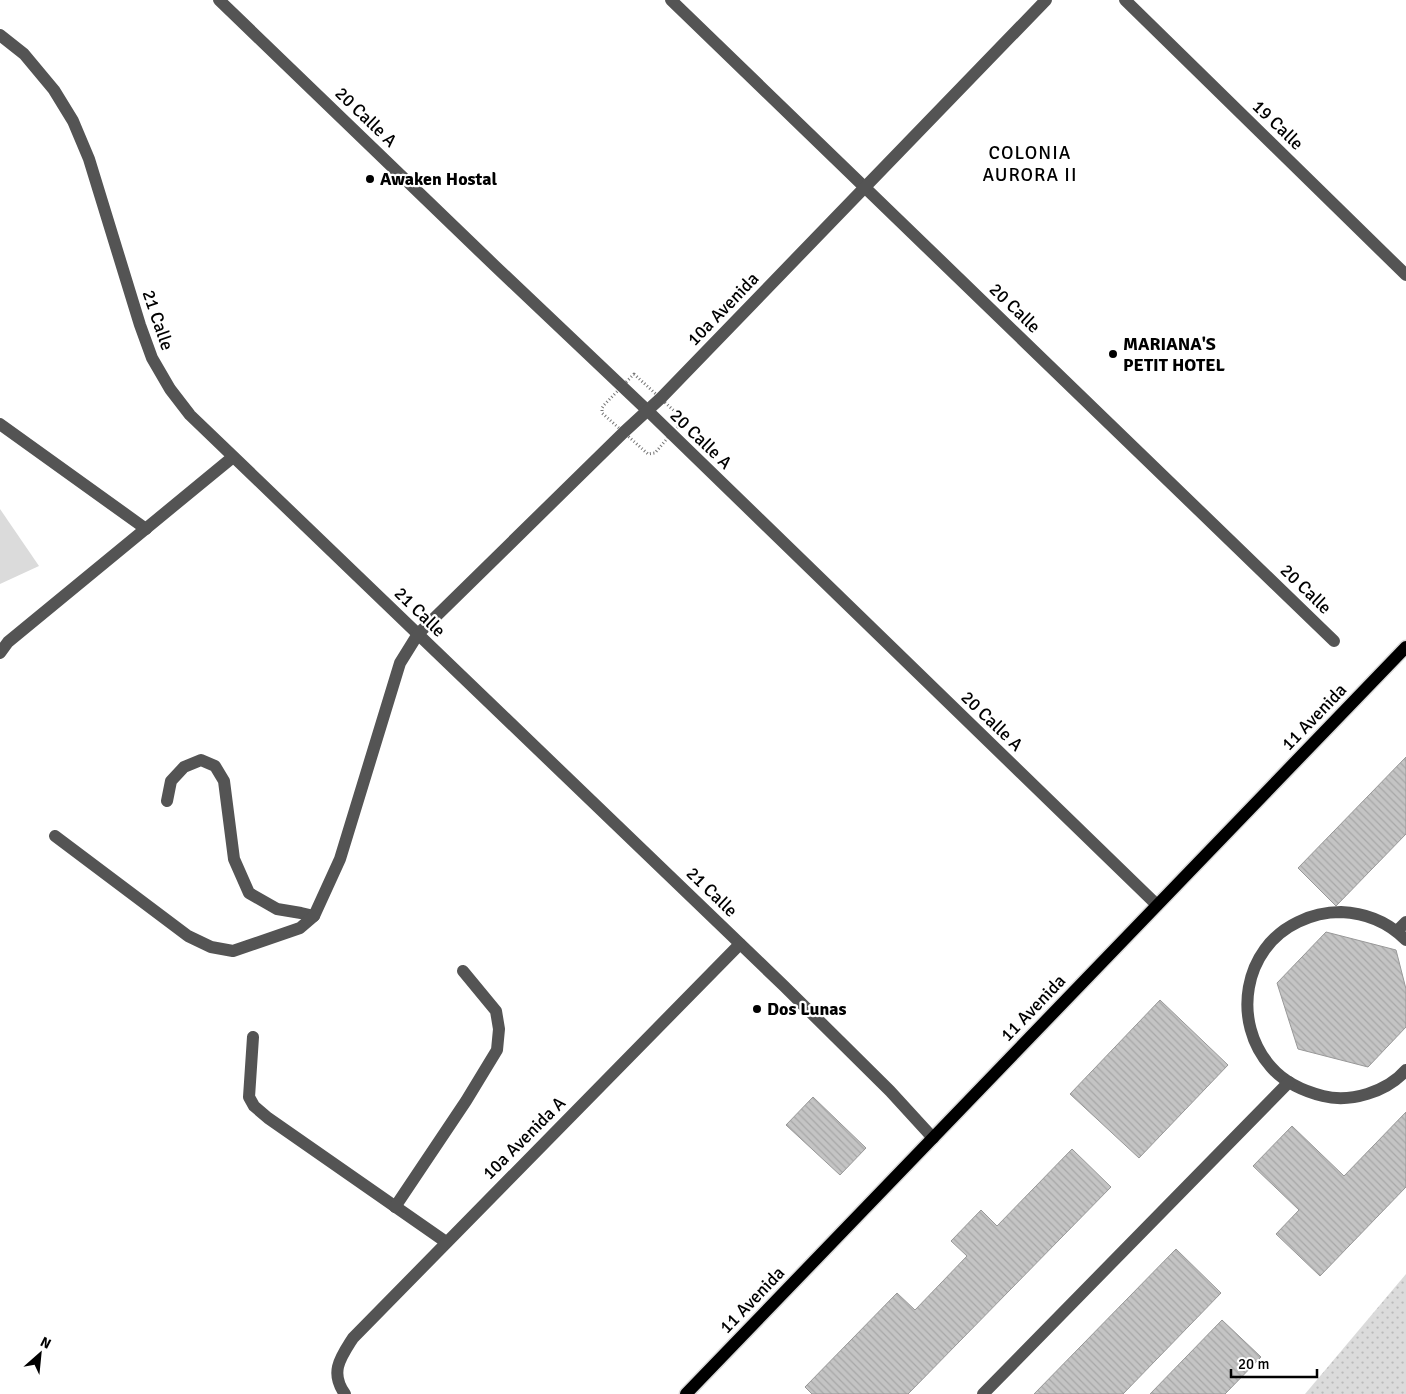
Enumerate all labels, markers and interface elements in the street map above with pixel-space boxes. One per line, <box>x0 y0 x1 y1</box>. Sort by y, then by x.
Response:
street label: 20 Calle A <box>331 82 401 152</box>
street label: 19 Calle <box>1248 95 1308 155</box>
district label: COLONIA AURORA II <box>983 141 1077 187</box>
place label: Awaken Hostal <box>380 168 498 190</box>
marker: Awaken Hostal <box>364 173 376 185</box>
street label: 10a Avenida <box>683 268 763 350</box>
street label: 20 Calle <box>985 278 1045 338</box>
street label: 21 Calle <box>137 287 179 353</box>
place label: MARIANA'S PETIT HOTEL <box>1123 333 1225 376</box>
marker: MARIANA'S PETIT HOTEL <box>1107 348 1119 360</box>
street label: 20 Calle A <box>666 404 736 474</box>
street label: 20 Calle <box>1276 559 1336 619</box>
street label: 21 Calle <box>390 582 450 642</box>
street label: 11 Avenida <box>1277 679 1351 755</box>
street label: 20 Calle A <box>957 686 1027 756</box>
street label: 21 Calle <box>682 862 742 922</box>
street label: 11 Avenida <box>996 970 1070 1046</box>
place label: Dos Lunas <box>767 998 847 1020</box>
marker: Dos Lunas <box>751 1003 763 1015</box>
street label: 10a Avenida A <box>478 1092 570 1184</box>
street label: 11 Avenida <box>715 1262 789 1338</box>
north arrow <box>15 1329 65 1379</box>
text: N <box>37 1333 54 1353</box>
scale bar <box>1231 1346 1317 1378</box>
text: 20 m <box>1238 1355 1269 1373</box>

